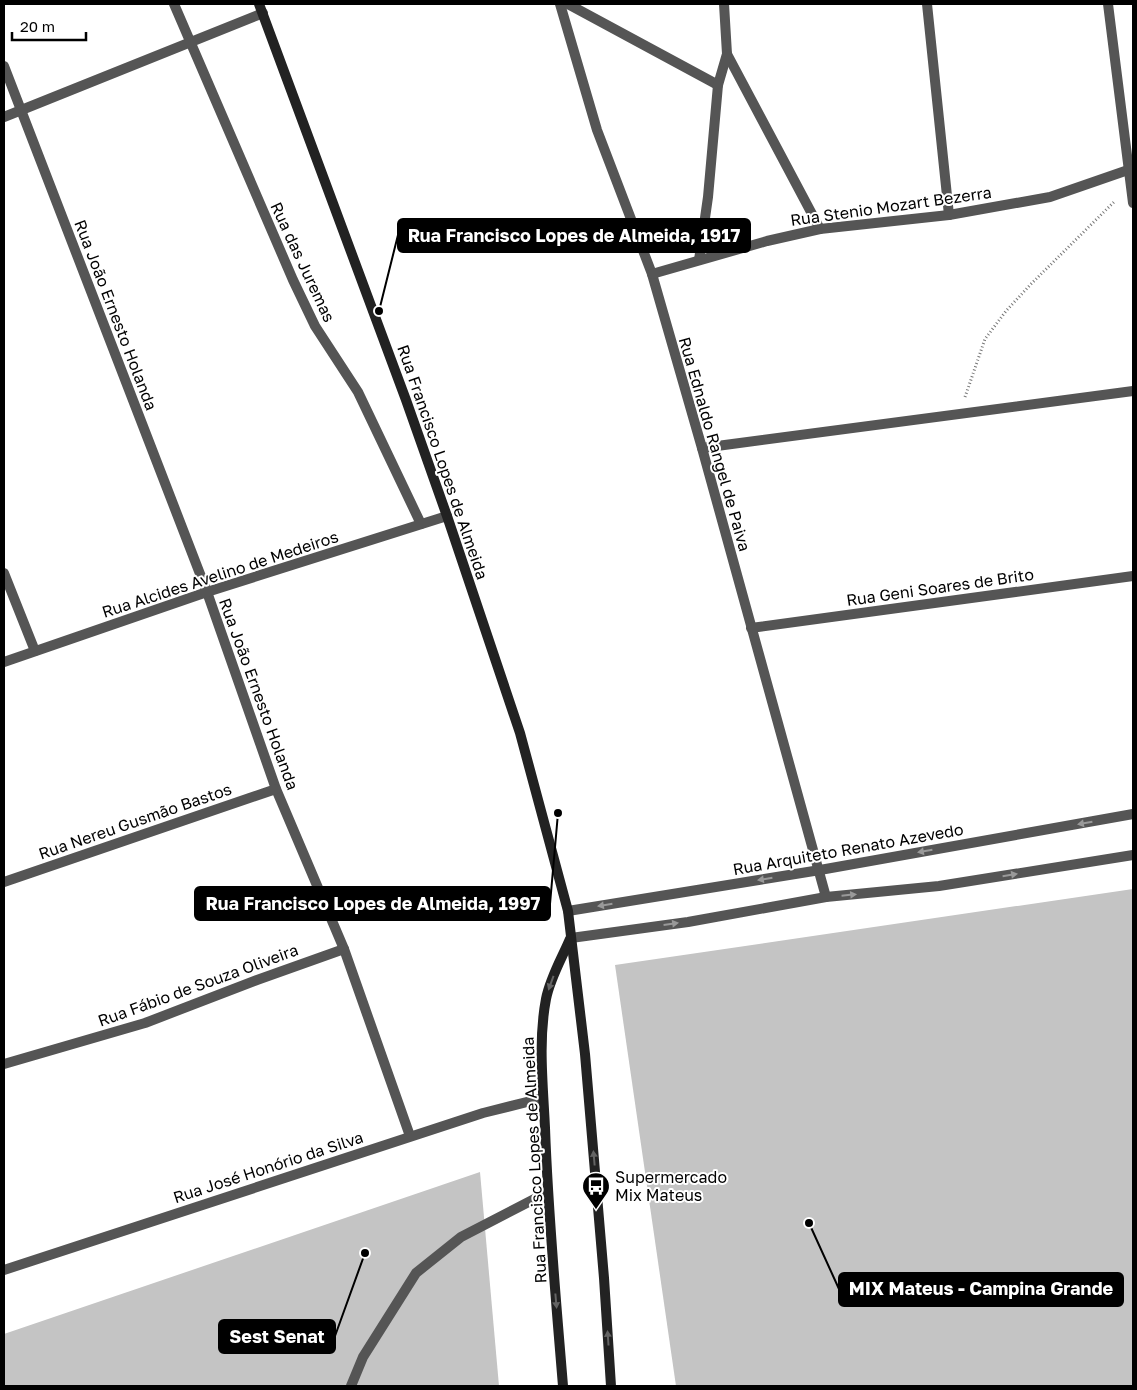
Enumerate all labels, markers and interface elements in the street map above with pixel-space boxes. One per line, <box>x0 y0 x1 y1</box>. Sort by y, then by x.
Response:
scale bar <box>12 10 86 42</box>
text: 20 m <box>20 17 55 35</box>
street label: Rua Stenio Mozart Bezerra <box>789 182 993 230</box>
street label: Rua das Juremas <box>266 199 340 325</box>
street label: Rua João Ernesto Holanda <box>70 217 162 413</box>
callout: Rua Francisco Lopes de Almeida, 1917 <box>398 219 750 252</box>
text: Rua Francisco Lopes de Almeida, 1917 <box>408 224 741 246</box>
street label: Rua Ednaldo Rangel de Paiva <box>675 334 755 554</box>
street label: Rua Francisco Lopes de Almeida <box>393 342 493 582</box>
street label: Rua Alcides Avelino de Medeiros <box>99 526 341 622</box>
street label: Rua Geni Soares de Brito <box>845 564 1035 610</box>
street label: Rua João Ernesto Holanda <box>215 595 303 793</box>
street label: Rua Nereu Gusmão Bastos <box>36 779 234 863</box>
street label: Rua Arquiteto Renato Azevedo <box>731 819 965 879</box>
one-way arrow <box>1077 819 1093 827</box>
one-way arrow <box>917 848 933 856</box>
one-way arrow <box>1002 870 1018 878</box>
one-way arrow <box>757 875 773 883</box>
callout: Rua Francisco Lopes de Almeida, 1997 <box>195 887 550 920</box>
one-way arrow <box>841 891 857 899</box>
text: Rua Francisco Lopes de Almeida, 1997 <box>206 892 541 914</box>
one-way arrow <box>596 901 612 909</box>
one-way arrow <box>663 920 679 928</box>
street label: Rua Fábio de Souza Oliveira <box>95 939 301 1031</box>
one-way arrow <box>547 975 554 990</box>
street label: Rua Francisco Lopes de Almeida <box>518 1036 550 1284</box>
street label: Rua José Honório da Silva <box>170 1127 366 1207</box>
one-way arrow <box>590 1150 598 1166</box>
place label: Supermercado Mix Mateus <box>615 1167 727 1205</box>
bus stop icon: Supermercado Mix Mateus <box>581 1171 611 1210</box>
callout: MIX Mateus - Campina Grande <box>839 1273 1123 1306</box>
text: MIX Mateus - Campina Grande <box>849 1277 1114 1299</box>
one-way arrow <box>552 1293 560 1309</box>
callout: Sest Senat <box>219 1320 335 1353</box>
text: Sest Senat <box>229 1325 325 1347</box>
one-way arrow <box>604 1329 612 1345</box>

